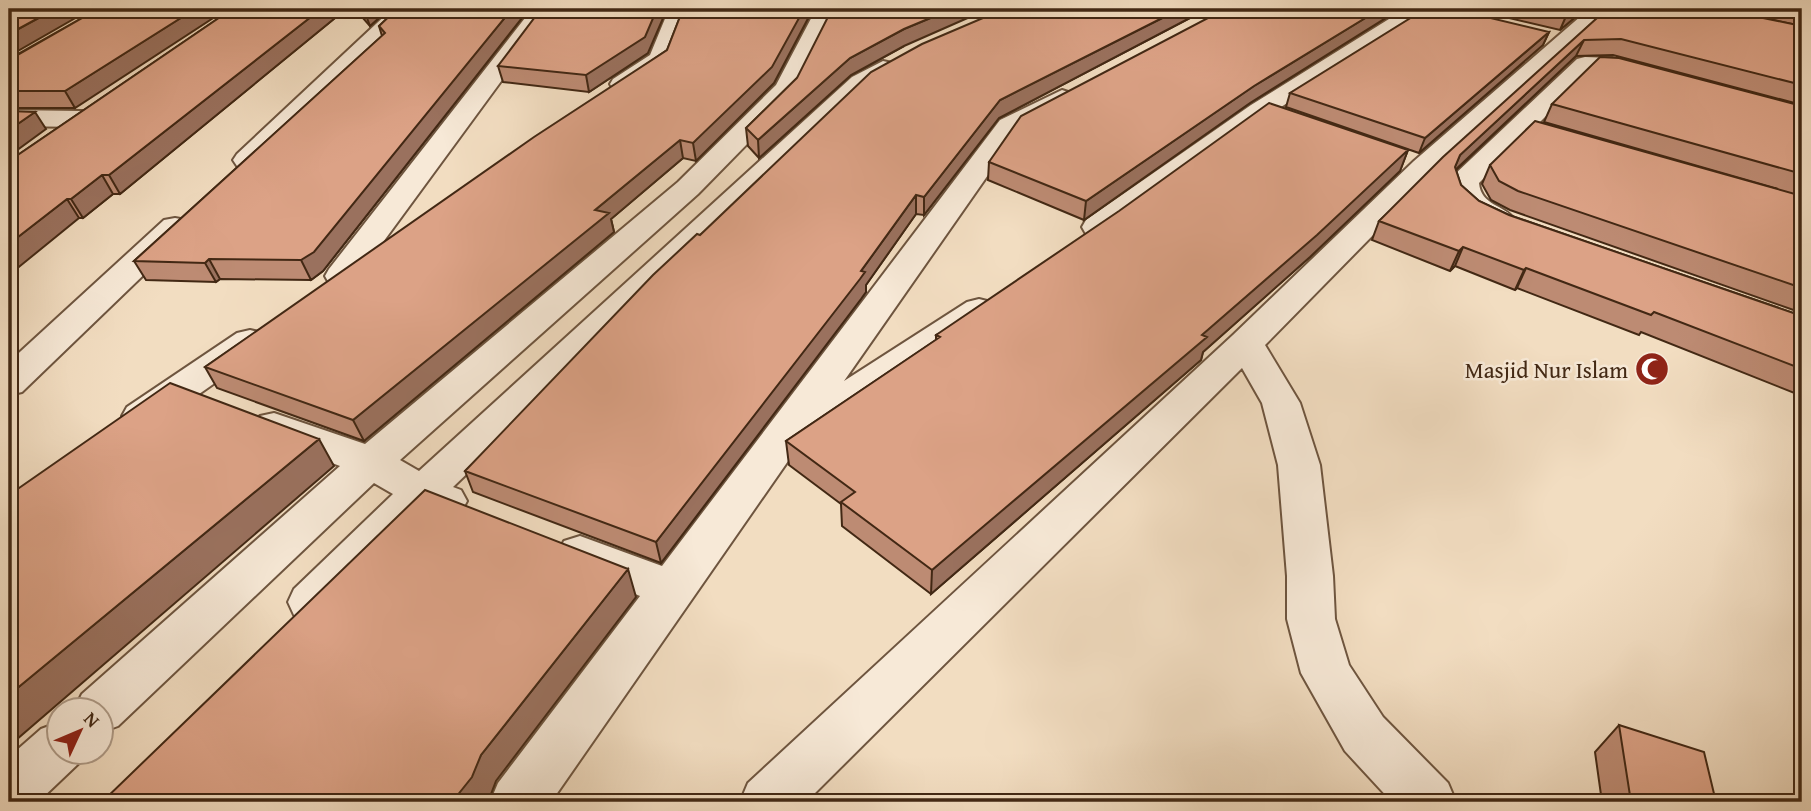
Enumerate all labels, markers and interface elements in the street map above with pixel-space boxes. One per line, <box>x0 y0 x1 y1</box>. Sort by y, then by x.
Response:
mosque icon: Masjid Nur Islam <box>1633 350 1671 388</box>
place label: Masjid Nur Islam <box>1465 353 1628 386</box>
north arrow <box>46 696 116 766</box>
text: N <box>78 705 107 734</box>

